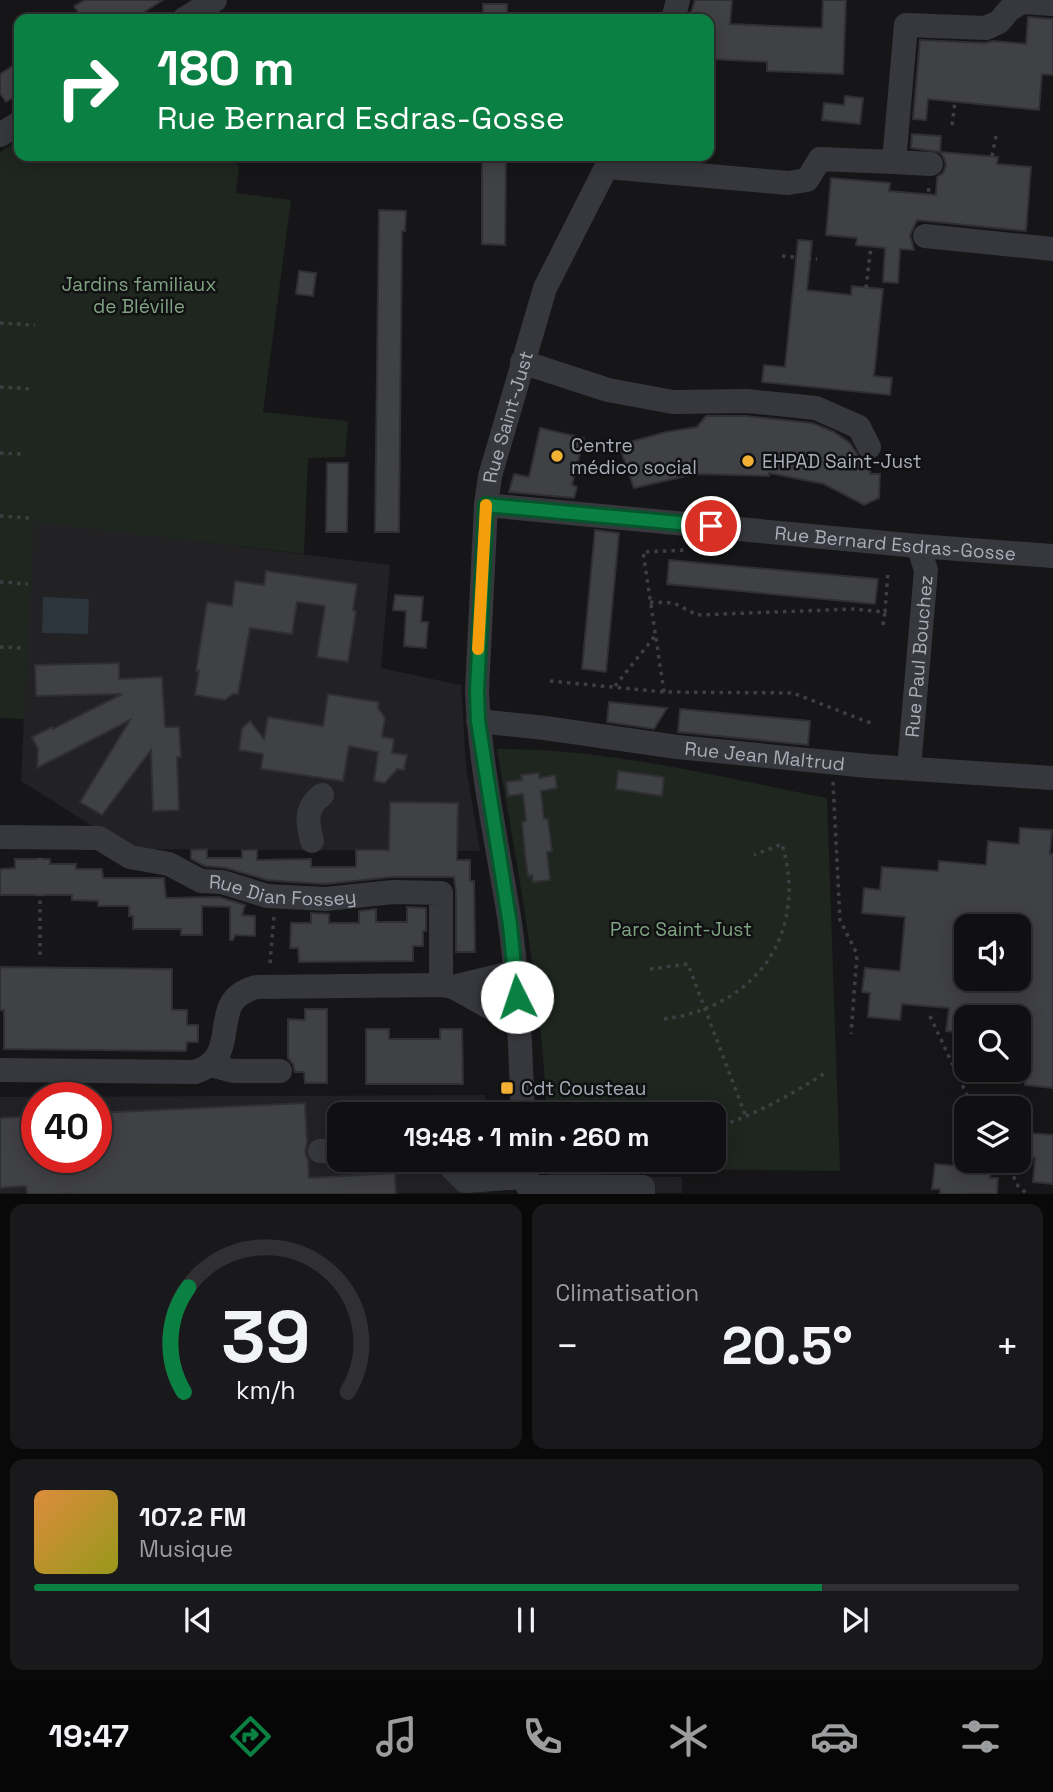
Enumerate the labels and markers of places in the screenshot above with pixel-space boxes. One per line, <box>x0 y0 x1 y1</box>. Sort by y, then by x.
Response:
place label: Centre médico social <box>571 433 697 480</box>
marker: Centre médico social <box>549 448 565 464</box>
place label: EHPAD Saint-Just <box>762 449 922 474</box>
marker: EHPAD Saint-Just <box>740 453 756 469</box>
pin <box>681 496 741 556</box>
place label: Cdt Cousteau <box>521 1076 646 1101</box>
marker: Cdt Cousteau <box>499 1080 515 1096</box>

